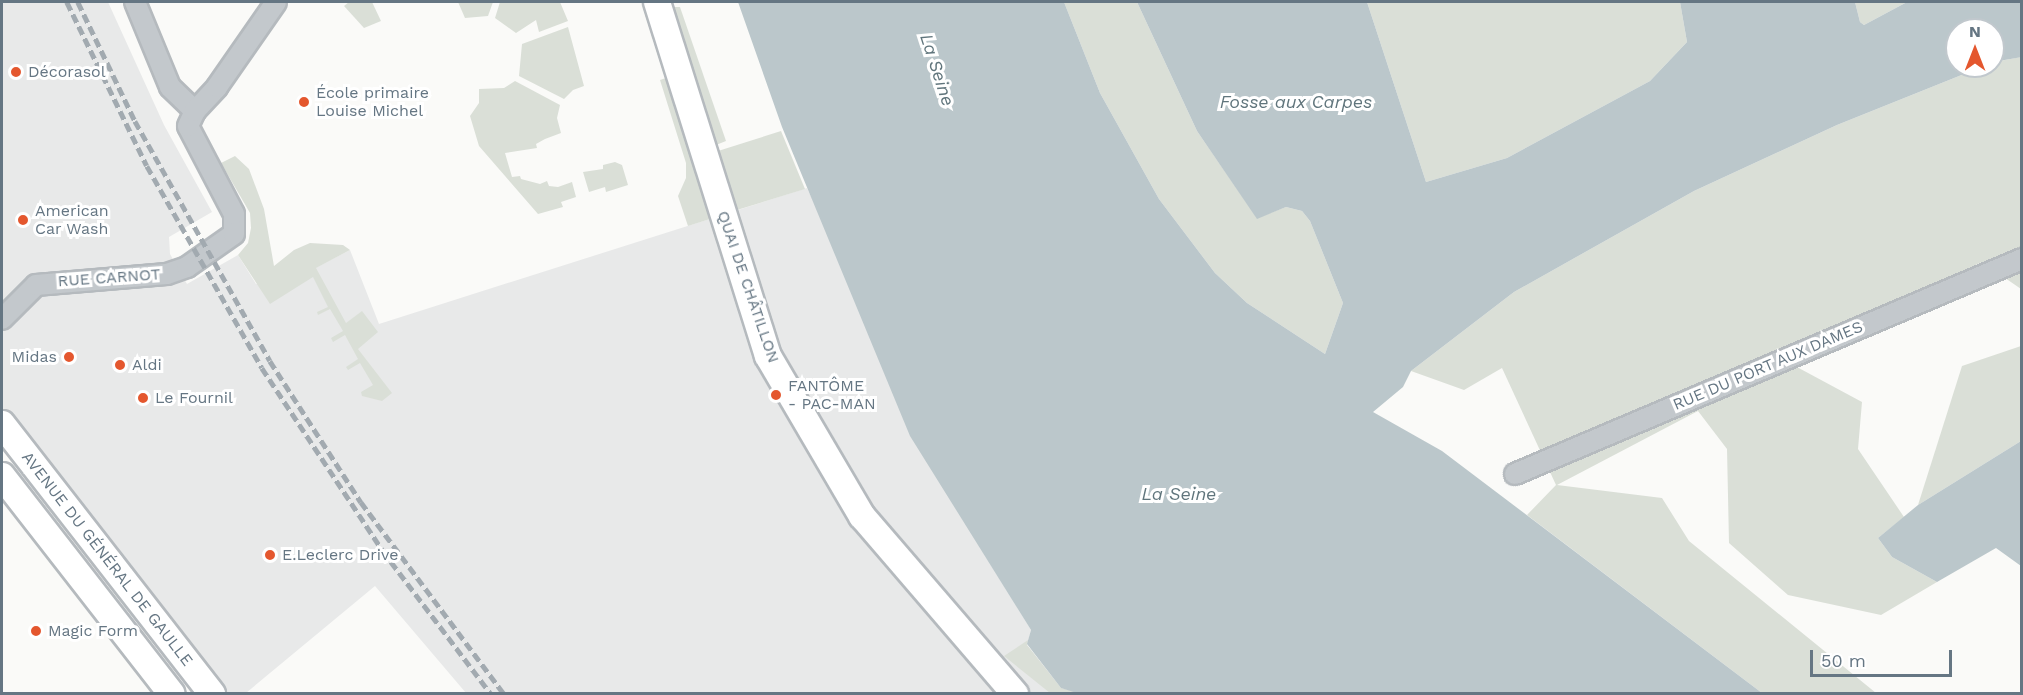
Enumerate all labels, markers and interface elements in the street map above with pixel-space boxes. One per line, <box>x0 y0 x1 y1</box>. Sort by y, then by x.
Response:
north arrow <box>1945 18 2005 78</box>
text: N <box>1969 22 1981 41</box>
water label: La Seine <box>915 31 959 109</box>
place label: Décorasol <box>28 62 106 82</box>
marker: Décorasol <box>9 65 23 79</box>
place label: École primaire Louise Michel <box>316 83 429 121</box>
water label: Fosse aux Carpes <box>1220 91 1372 113</box>
marker: École primaire Louise Michel <box>297 95 311 109</box>
place label: American Car Wash <box>35 201 109 239</box>
street label: QUAI DE CHÂTILLON <box>713 208 783 366</box>
marker: American Car Wash <box>16 213 30 227</box>
street label: RUE CARNOT <box>57 265 161 291</box>
street label: RUE DU PORT AUX DAMES <box>1670 317 1866 415</box>
place label: Midas <box>12 347 57 367</box>
marker: Midas <box>62 350 76 364</box>
place label: Aldi <box>132 355 162 375</box>
marker: Aldi <box>113 358 127 372</box>
place label: FANTÔME - PAC-MAN <box>788 376 876 414</box>
place label: Le Fournil <box>155 388 233 408</box>
marker: FANTÔME - PAC-MAN <box>769 388 783 402</box>
marker: Le Fournil <box>136 391 150 405</box>
street label: AVENUE DU GÉNÉRAL DE GAULLE <box>17 448 197 670</box>
water label: La Seine <box>1142 483 1216 505</box>
place label: E.Leclerc Drive <box>282 545 399 565</box>
marker: E.Leclerc Drive <box>263 548 277 562</box>
place label: Magic Form <box>48 621 138 641</box>
marker: Magic Form <box>29 624 43 638</box>
scale bar <box>1813 638 1956 676</box>
text: 50 m <box>1821 650 1866 671</box>

